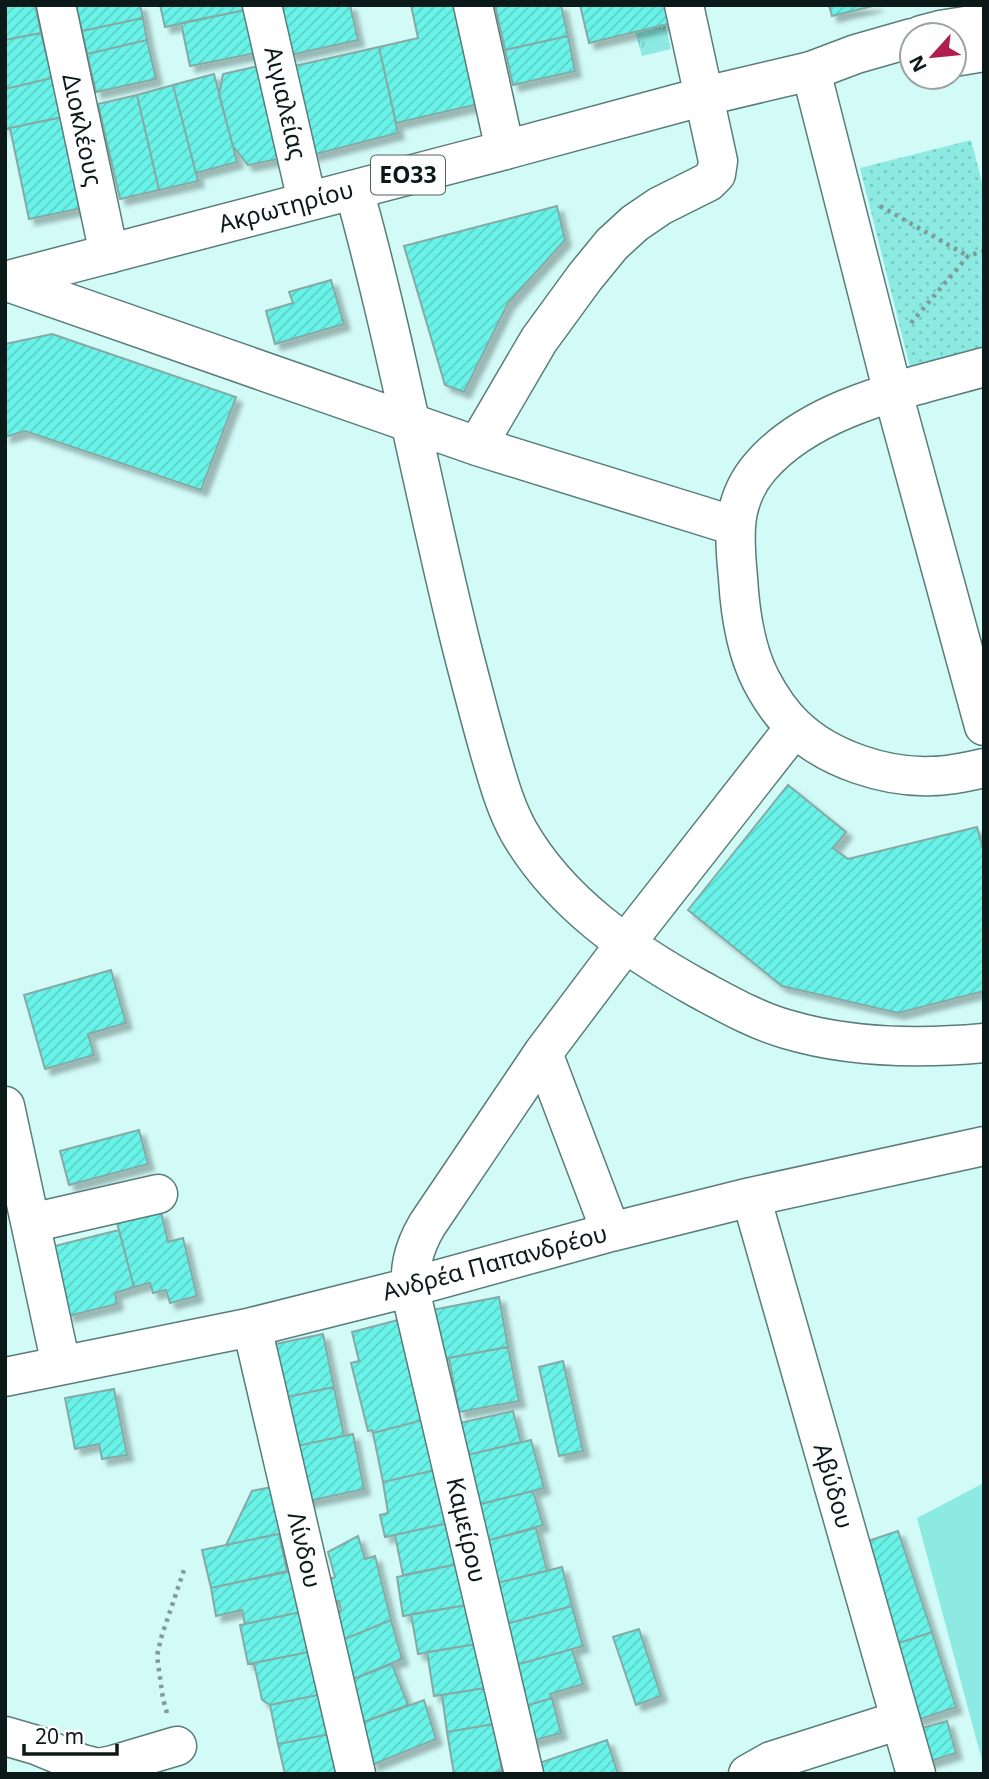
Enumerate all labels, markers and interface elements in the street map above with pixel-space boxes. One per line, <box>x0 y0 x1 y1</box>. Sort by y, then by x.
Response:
north arrow <box>898 21 968 91</box>
street label: Αιγιαλείας <box>257 43 316 163</box>
text: N <box>903 51 933 77</box>
street label: Διοκλέους <box>55 70 111 189</box>
road number: ΕΟ33 <box>371 156 445 194</box>
street label: Ακρωτηρίου <box>214 172 357 239</box>
street label: Ανδρέα Παπανδρέου <box>379 1216 611 1307</box>
street label: Αβύδου <box>807 1439 862 1532</box>
street label: Καμείρου <box>439 1474 496 1585</box>
street label: Λίνδου <box>281 1508 330 1591</box>
scale bar <box>24 1712 117 1756</box>
text: 20 m <box>35 1722 84 1750</box>

